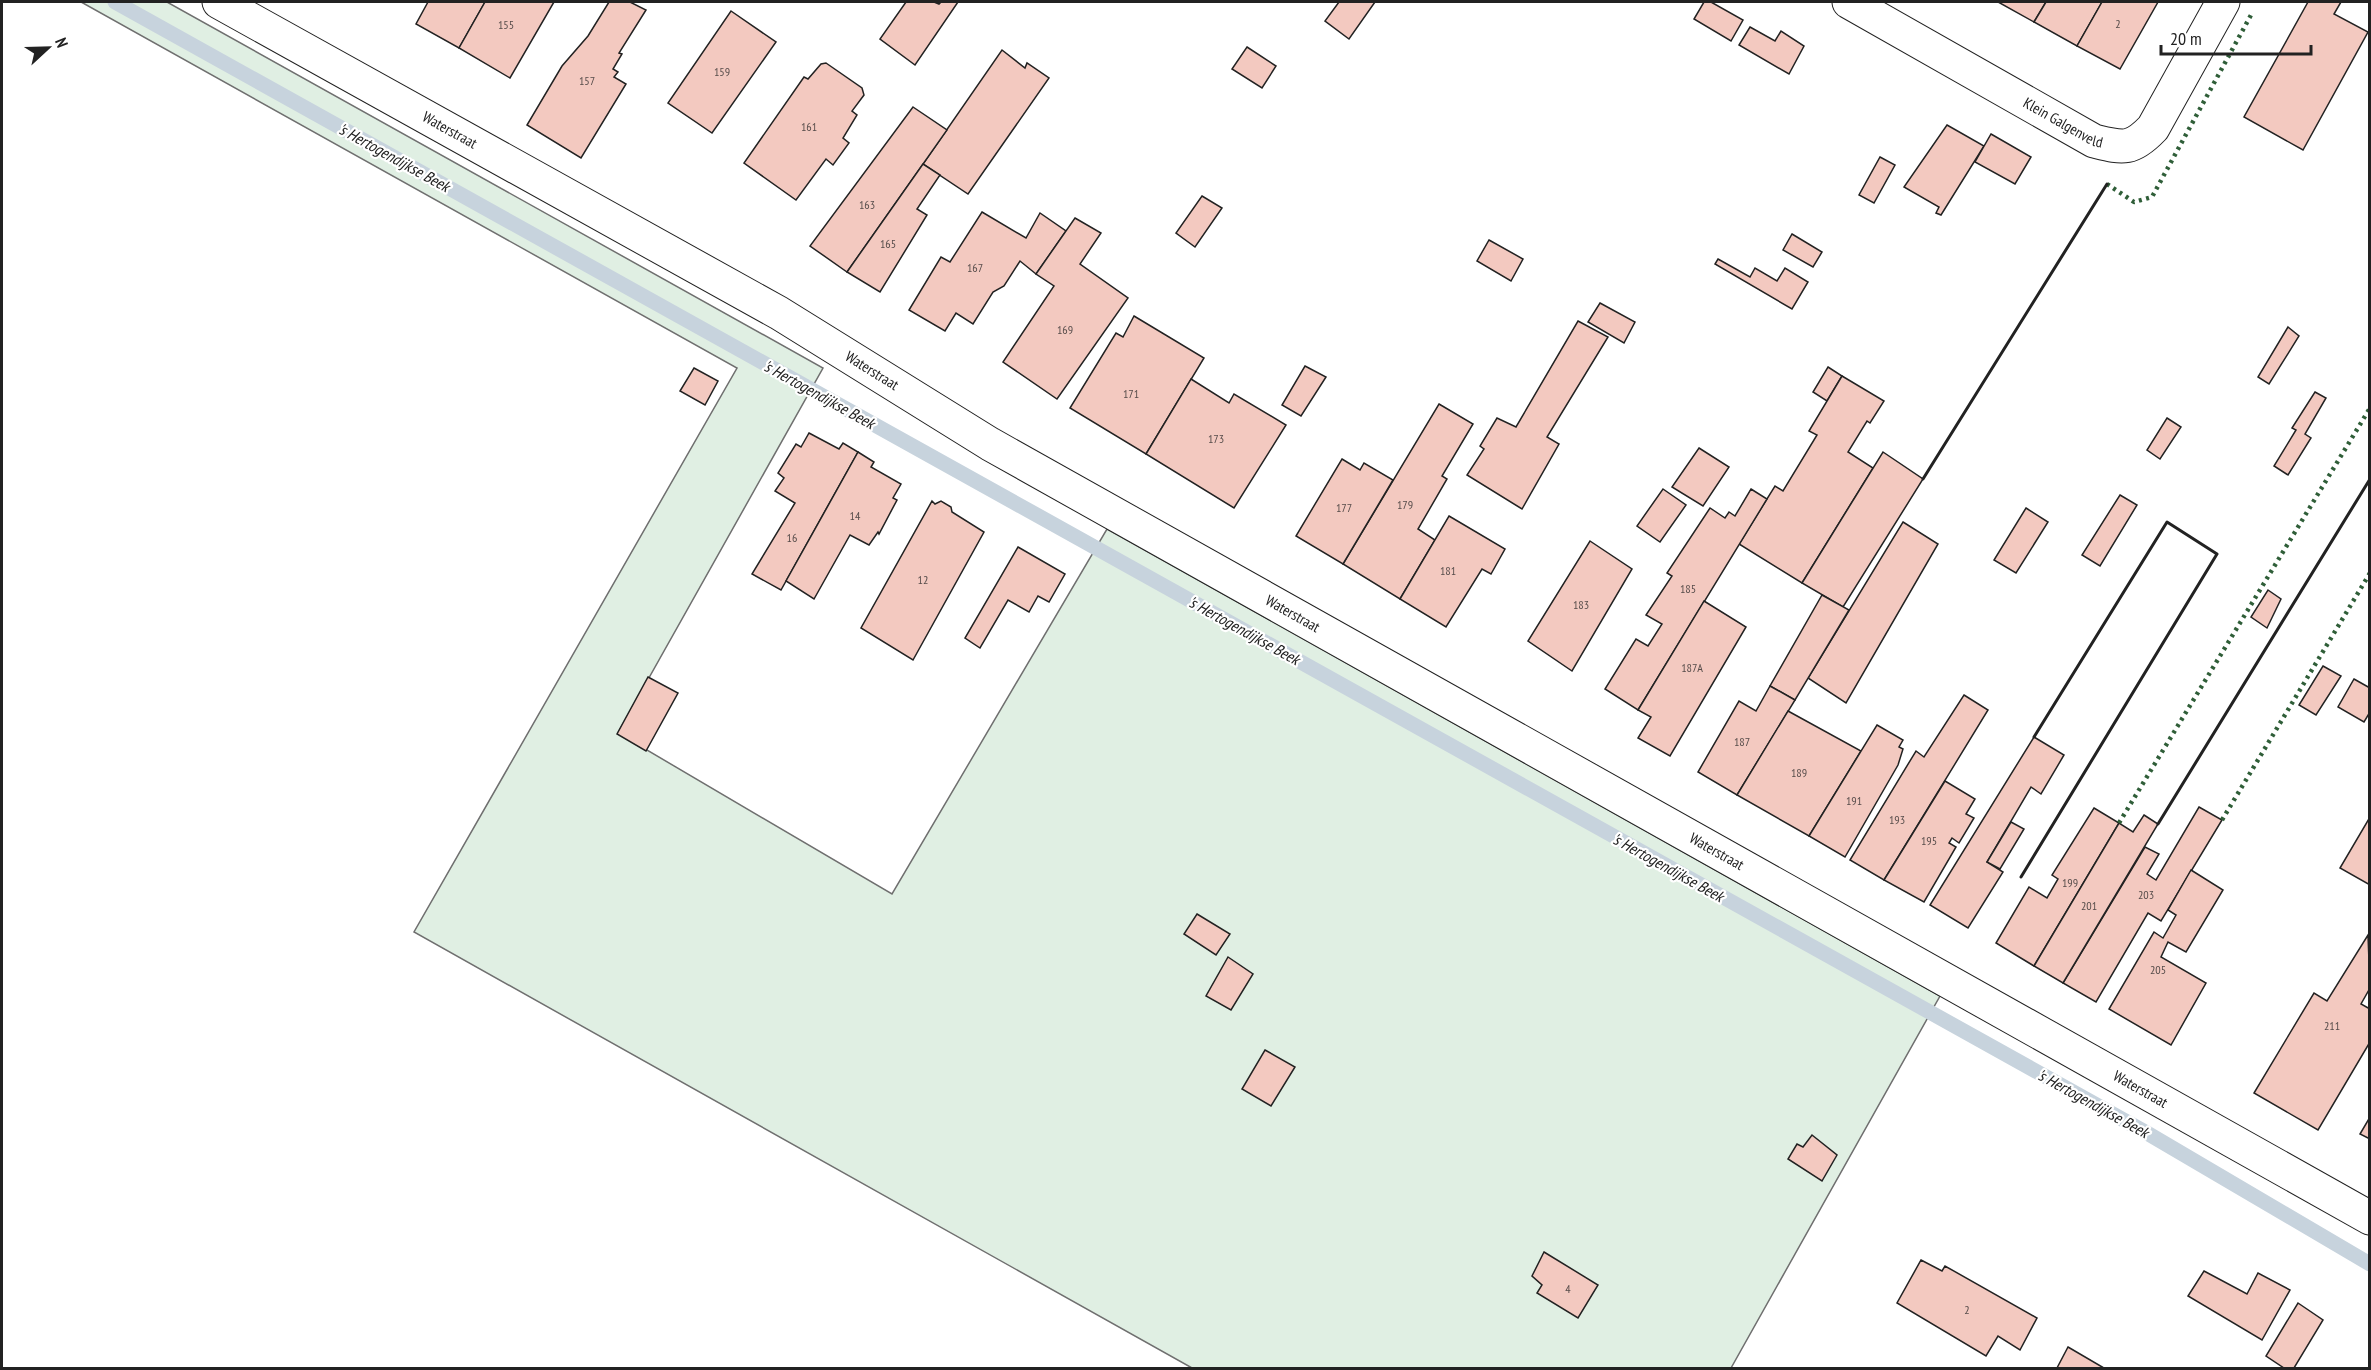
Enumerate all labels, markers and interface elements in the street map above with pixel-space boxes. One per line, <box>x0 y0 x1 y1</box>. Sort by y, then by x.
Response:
house number: 2 <box>2115 16 2121 31</box>
house number: 155 <box>498 17 514 32</box>
north arrow <box>18 18 78 78</box>
scale bar <box>2161 18 2311 56</box>
text: 20 m <box>2170 27 2202 50</box>
text: N <box>51 35 73 50</box>
house number: 159 <box>714 64 730 79</box>
house number: 157 <box>579 73 595 88</box>
street label: Klein Galgenveld <box>2020 93 2105 152</box>
street label: Waterstraat <box>419 107 481 152</box>
water label: 's Hertogendijkse Beek <box>335 118 455 197</box>
house number: 161 <box>801 119 817 134</box>
house number: 163 <box>859 197 875 212</box>
house number: 165 <box>880 236 896 251</box>
house number: 167 <box>967 260 983 275</box>
house number: 169 <box>1057 322 1073 337</box>
street label: Waterstraat <box>842 347 903 394</box>
water label: 's Hertogendijkse Beek <box>760 355 880 434</box>
house number: 171 <box>1123 386 1139 401</box>
house number: 173 <box>1208 431 1224 446</box>
house number: 179 <box>1397 497 1413 512</box>
house number: 177 <box>1336 500 1352 515</box>
house number: 14 <box>850 508 861 523</box>
house number: 16 <box>787 530 797 545</box>
house number: 181 <box>1440 563 1456 578</box>
house number: 12 <box>918 572 928 587</box>
house number: 185 <box>1680 581 1696 596</box>
water label: 's Hertogendijkse Beek <box>1185 591 1305 670</box>
street label: Waterstraat <box>1262 591 1324 636</box>
house number: 183 <box>1573 597 1589 612</box>
house number: 187A <box>1681 660 1703 675</box>
house number: 187 <box>1734 734 1750 749</box>
house number: 189 <box>1791 765 1807 780</box>
house number: 191 <box>1846 793 1862 808</box>
house number: 193 <box>1889 812 1905 827</box>
water label: 's Hertogendijkse Beek <box>1609 828 1729 907</box>
street label: Waterstraat <box>1686 828 1747 874</box>
house number: 195 <box>1921 833 1937 848</box>
house number: 199 <box>2062 875 2078 890</box>
house number: 203 <box>2138 887 2154 902</box>
house number: 201 <box>2081 898 2097 913</box>
house number: 205 <box>2150 962 2166 977</box>
house number: 211 <box>2324 1018 2340 1033</box>
water label: 's Hertogendijkse Beek <box>2034 1064 2154 1143</box>
street label: Waterstraat <box>2110 1066 2171 1112</box>
house number: 4 <box>1565 1281 1571 1296</box>
house number: 2 <box>1964 1302 1970 1317</box>

